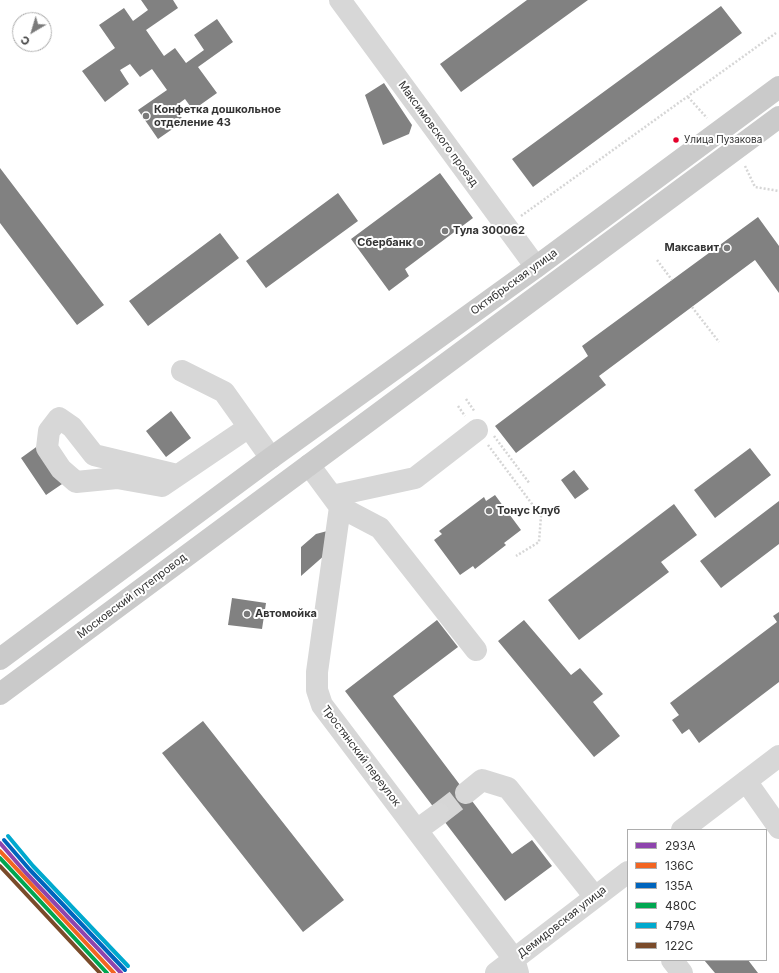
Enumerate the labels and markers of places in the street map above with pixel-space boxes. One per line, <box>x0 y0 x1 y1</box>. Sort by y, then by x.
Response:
place label: Конфетка дошкольное отделение 43 <box>154 103 281 129</box>
marker: Конфетка дошкольное отделение 43 <box>141 111 151 121</box>
place label: Улица Пузакова <box>684 134 762 146</box>
marker: Улица Пузакова <box>671 135 681 145</box>
place label: Тула 300062 <box>453 224 525 238</box>
marker: Тула 300062 <box>440 226 450 236</box>
place label: Сбербанк <box>357 236 412 250</box>
marker: Сбербанк <box>415 238 425 248</box>
place label: Максавит <box>664 241 719 255</box>
marker: Максавит <box>722 243 732 253</box>
place label: Тонус Клуб <box>497 504 560 518</box>
marker: Тонус Клуб <box>484 506 494 516</box>
place label: Автомойка <box>255 607 317 621</box>
marker: Автомойка <box>242 609 252 619</box>

